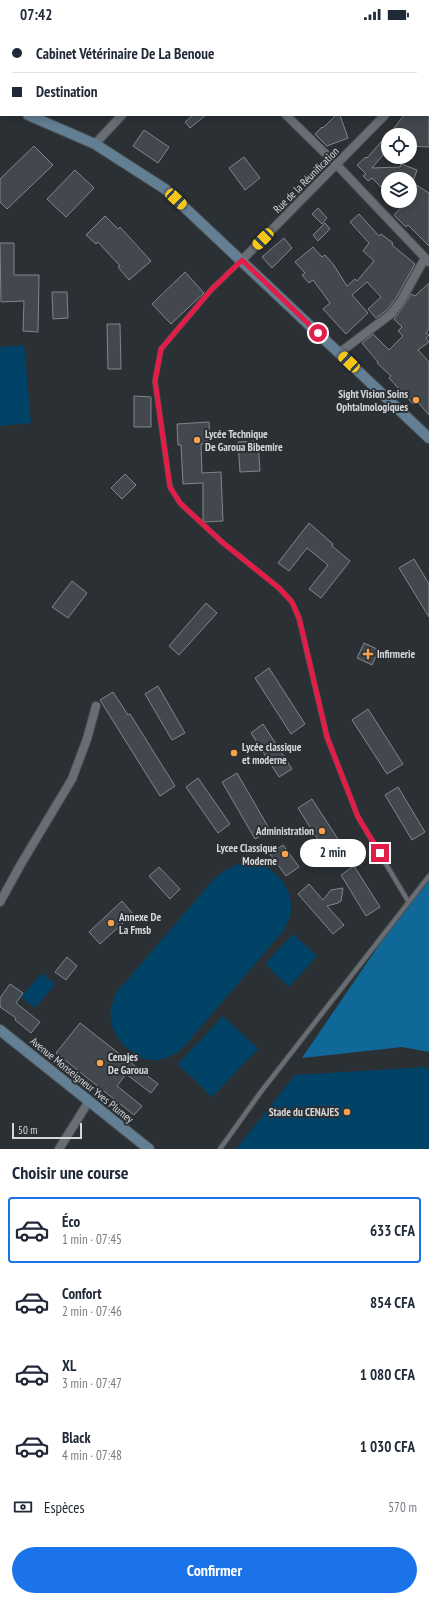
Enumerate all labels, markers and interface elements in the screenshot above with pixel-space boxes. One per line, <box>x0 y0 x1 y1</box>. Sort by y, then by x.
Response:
text: 07:42 <box>20 5 52 24</box>
text: Cabinet Vétérinaire De La Benoue <box>36 44 214 63</box>
text: Destination <box>36 82 98 101</box>
map controls <box>381 128 417 208</box>
button: locate <box>381 128 417 164</box>
street label: Rue de la Réunification <box>270 144 342 216</box>
button: layers <box>381 172 417 208</box>
car <box>163 186 189 212</box>
car <box>250 226 276 252</box>
route start <box>309 324 327 342</box>
car <box>336 349 362 375</box>
place label: Sight Vision Soins Ophtalmologiques <box>336 387 408 414</box>
marker: Sight Vision Soins Ophtalmologiques <box>411 395 421 405</box>
place label: Lycée Technique De Garoua Bibemire <box>205 427 283 454</box>
marker: Lycée Technique De Garoua Bibemire <box>192 435 202 445</box>
place label: Infirmerie <box>377 647 416 661</box>
marker: Infirmerie <box>362 648 374 660</box>
place label: Lycée classique et moderne <box>242 740 302 767</box>
marker: Lycée classique et moderne <box>229 748 239 758</box>
place label: Administration <box>255 824 314 838</box>
marker: Administration <box>317 826 327 836</box>
callout: 2 min <box>300 839 366 867</box>
place label: Lycee Classique Moderne <box>217 841 277 868</box>
text: 2 min <box>320 844 346 861</box>
route end <box>371 844 389 862</box>
marker: Lycee Classique Moderne <box>280 849 290 859</box>
place label: Annexe De La Fmsb <box>118 910 161 937</box>
marker: Annexe De La Fmsb <box>106 918 116 928</box>
street label: Avenue Monseigneur Yves Plumey <box>28 1034 137 1126</box>
place label: Cenajes De Garoua <box>108 1050 149 1077</box>
marker: Cenajes De Garoua <box>95 1058 105 1068</box>
place label: Stade du CENAJES <box>269 1105 339 1119</box>
marker: Stade du CENAJES <box>342 1107 352 1117</box>
scale bar <box>12 1121 82 1140</box>
text: 50 m <box>18 1123 37 1137</box>
text: Choisir une course <box>12 1161 129 1184</box>
icon: car <box>14 1212 50 1248</box>
text: Éco <box>62 1212 80 1231</box>
text: 633 CFA <box>370 1221 415 1240</box>
text: 1 min · 07:45 <box>62 1231 122 1248</box>
icon: car <box>14 1284 50 1320</box>
text: Confort <box>62 1284 102 1303</box>
text: 854 CFA <box>370 1293 415 1312</box>
text: 2 min · 07:46 <box>62 1303 122 1320</box>
icon: car <box>14 1356 50 1392</box>
text: XL <box>62 1356 76 1375</box>
text: 1 080 CFA <box>360 1365 415 1384</box>
text: 3 min · 07:47 <box>62 1375 122 1392</box>
icon: car <box>14 1428 50 1464</box>
text: Black <box>62 1428 91 1447</box>
text: 1 030 CFA <box>360 1437 415 1456</box>
text: 4 min · 07:48 <box>62 1447 122 1464</box>
icon: cash <box>12 1496 34 1518</box>
text: Espèces <box>44 1498 84 1517</box>
text: 570 m <box>388 1499 417 1516</box>
button: Confirmer <box>12 1547 417 1593</box>

